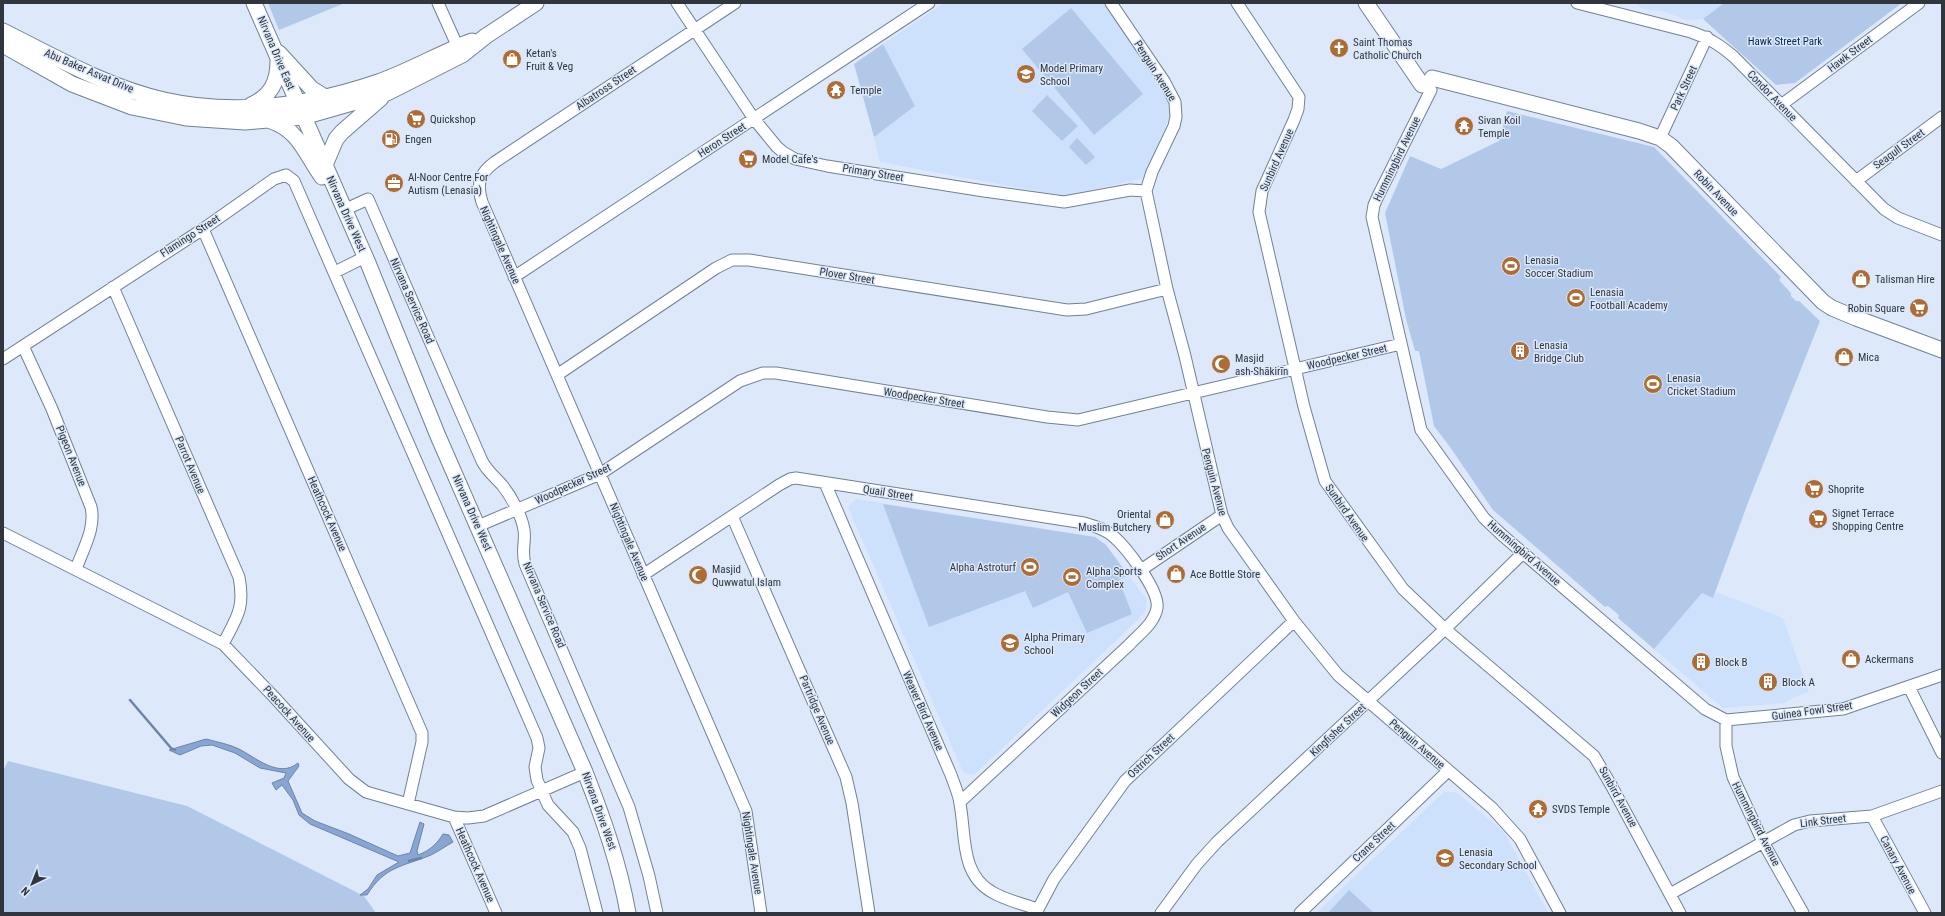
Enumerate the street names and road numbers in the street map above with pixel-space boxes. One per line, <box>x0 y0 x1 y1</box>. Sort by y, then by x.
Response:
street label: Nirvana Drive East <box>255 14 297 92</box>
street label: Hawk Street <box>1825 33 1875 75</box>
street label: Penguin Avenue <box>1131 38 1179 104</box>
street label: Abu Baker Asvat Drive <box>42 46 136 96</box>
street label: Albatross Street <box>573 63 639 113</box>
street label: Park Street <box>1668 64 1700 112</box>
street label: Condor Avenue <box>1745 68 1799 124</box>
street label: Hummingbird Avenue <box>1371 114 1423 204</box>
street label: Heron Street <box>696 120 748 160</box>
street label: Seagull Street <box>1871 126 1927 172</box>
street label: Sunbird Avenue <box>1257 127 1297 193</box>
street label: Primary Street <box>841 162 905 184</box>
street label: Robin Avenue <box>1691 167 1741 219</box>
street label: Nirvana Drive West <box>323 174 369 254</box>
street label: Nightingale Avenue <box>477 204 523 286</box>
street label: Flamingo Street <box>158 212 222 260</box>
street label: Nirvana Service Road <box>387 256 437 346</box>
street label: Plover Street <box>819 265 875 287</box>
street label: Woodpecker Street <box>1306 341 1388 373</box>
street label: Woodpecker Street <box>882 385 966 411</box>
street label: Pigeon Avenue <box>53 424 89 488</box>
street label: Parrot Avenue <box>172 434 208 496</box>
street label: Penguin Avenue <box>1199 447 1229 517</box>
street label: Woodpecker Street <box>533 461 613 507</box>
street label: Nirvana Drive West <box>449 473 495 553</box>
street label: Heathcock Avenue <box>305 475 349 553</box>
street label: Sunbird Avenue <box>1322 482 1372 544</box>
street label: Quail Street <box>862 483 914 503</box>
street label: Nightingale Avenue <box>607 501 651 583</box>
street label: Hummingbird Avenue <box>1485 518 1563 588</box>
street label: Short Avenue <box>1153 521 1209 563</box>
street label: Nirvana Service Road <box>520 560 568 650</box>
street label: Widgeon Street <box>1048 666 1106 720</box>
street label: Weaver Bird Avenue <box>900 669 946 753</box>
street label: Partridge Avenue <box>797 673 837 747</box>
street label: Peacock Avenue <box>260 683 318 745</box>
street label: Guinea Fowl Street <box>1771 699 1853 723</box>
street label: Kingfisher Street <box>1307 701 1369 759</box>
street label: Penguin Avenue <box>1387 716 1447 772</box>
street label: Ostrich Street <box>1125 731 1177 781</box>
street label: Sunbird Avenue <box>1596 764 1640 830</box>
street label: Nirvana Drive West <box>579 770 619 852</box>
street label: Hummingbird Avenue <box>1729 780 1783 868</box>
street label: Nightingale Avenue <box>739 811 765 895</box>
street label: Link Street <box>1799 812 1847 830</box>
street label: Crane Street <box>1350 819 1398 865</box>
street label: Heathcock Avenue <box>453 826 497 904</box>
street label: Canary Avenue <box>1877 834 1919 896</box>

